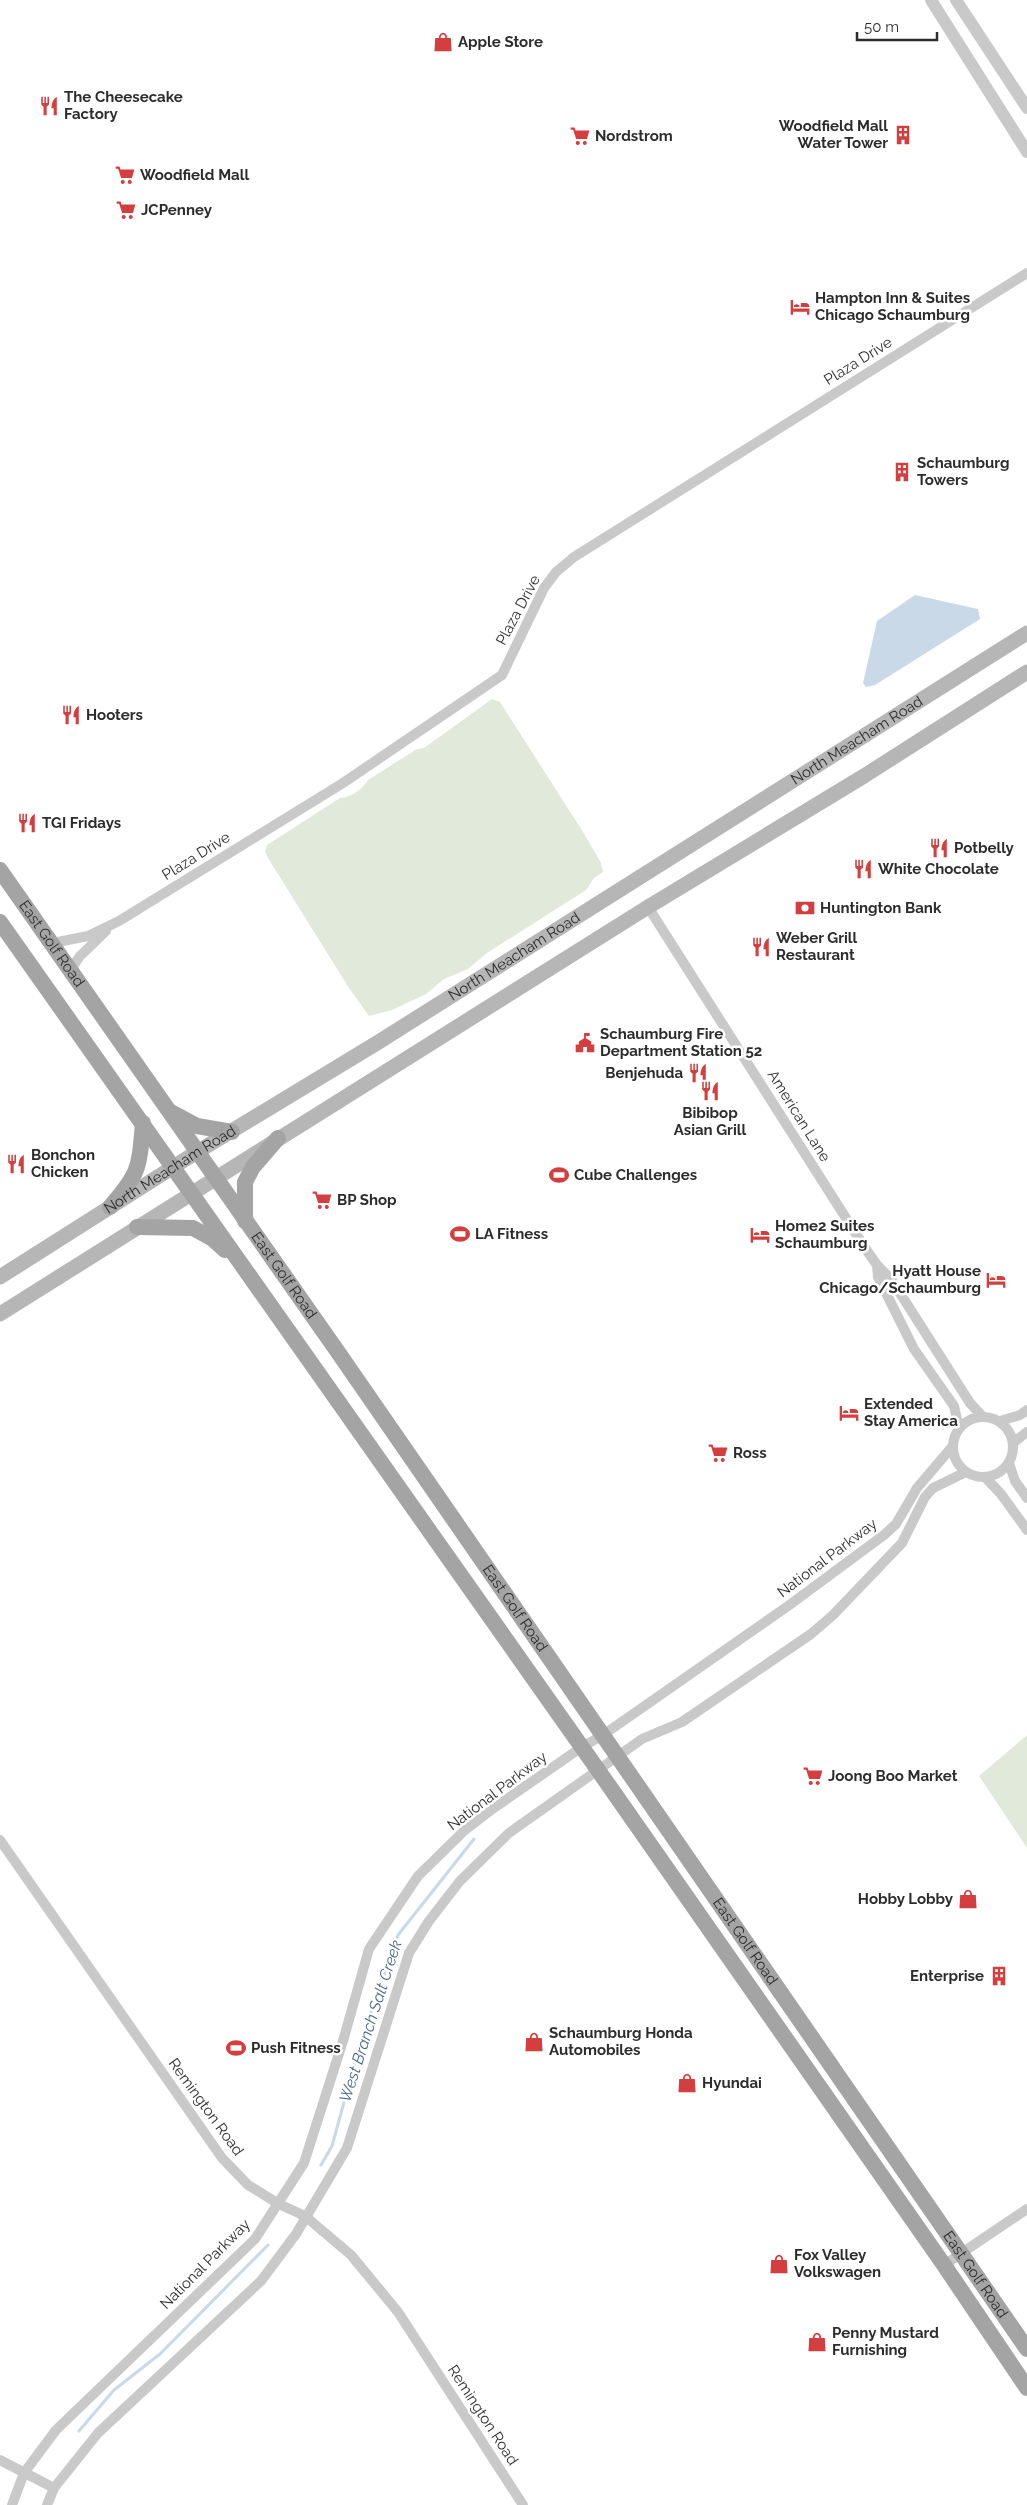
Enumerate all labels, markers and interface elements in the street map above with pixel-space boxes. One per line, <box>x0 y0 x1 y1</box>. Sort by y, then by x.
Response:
scale bar <box>857 10 937 42</box>
text: 50 m <box>864 18 899 36</box>
shop icon: Apple Store <box>432 31 454 53</box>
place label: Apple Store <box>458 33 543 51</box>
place label: The Cheesecake Factory <box>64 88 183 123</box>
restaurant icon: The Cheesecake Factory <box>38 95 60 117</box>
place label: Woodfield Mall Water Tower <box>779 117 888 152</box>
building icon: Woodfield Mall Water Tower <box>892 124 914 146</box>
supermarket icon: Nordstrom <box>569 125 591 147</box>
place label: Nordstrom <box>595 127 673 145</box>
supermarket icon: Woodfield Mall <box>114 164 136 186</box>
place label: Woodfield Mall <box>140 166 249 184</box>
supermarket icon: JCPenney <box>115 199 137 221</box>
place label: JCPenney <box>141 201 213 219</box>
place label: Hampton Inn & Suites Chicago Schaumburg <box>815 289 970 324</box>
hotel icon: Hampton Inn & Suites Chicago Schaumburg <box>789 296 811 318</box>
street label: Plaza Drive <box>821 333 895 389</box>
place label: Schaumburg Towers <box>917 454 1010 489</box>
building icon: Schaumburg Towers <box>891 461 913 483</box>
street label: Plaza Drive <box>492 572 544 648</box>
street label: North Meacham Road <box>788 692 926 789</box>
restaurant icon: Hooters <box>60 704 82 726</box>
place label: Hooters <box>86 706 143 724</box>
restaurant icon: TGI Fridays <box>16 812 38 834</box>
place label: TGI Fridays <box>42 814 121 832</box>
street label: Plaza Drive <box>159 828 233 884</box>
restaurant icon: Potbelly <box>928 837 950 859</box>
place label: Potbelly <box>954 839 1015 857</box>
restaurant icon: White Chocolate <box>852 858 874 880</box>
place label: White Chocolate <box>878 860 999 878</box>
street label: East Golf Road <box>15 897 88 990</box>
bank icon: Huntington Bank <box>794 897 816 919</box>
place label: Huntington Bank <box>820 899 942 917</box>
street label: North Meacham Road <box>445 908 583 1005</box>
place label: Weber Grill Restaurant <box>776 929 858 964</box>
restaurant icon: Weber Grill Restaurant <box>750 936 772 958</box>
place label: Schaumburg Fire Department Station 52 <box>600 1025 762 1060</box>
public building icon: Schaumburg Fire Department Station 52 <box>574 1032 596 1054</box>
restaurant icon: Benjehuda <box>687 1062 709 1084</box>
place label: Benjehuda <box>605 1064 683 1082</box>
street label: American Lane <box>764 1067 834 1165</box>
restaurant icon: Bibibop Asian Grill <box>699 1080 721 1102</box>
place label: Bibibop Asian Grill <box>674 1104 746 1139</box>
street label: North Meacham Road <box>101 1122 239 1218</box>
place label: Bonchon Chicken <box>31 1146 95 1181</box>
restaurant icon: Bonchon Chicken <box>5 1153 27 1175</box>
sports icon: Cube Challenges <box>548 1164 570 1186</box>
place label: Cube Challenges <box>574 1166 697 1184</box>
supermarket icon: BP Shop <box>311 1189 333 1211</box>
place label: BP Shop <box>337 1191 397 1209</box>
place label: Home2 Suites Schaumburg <box>775 1217 874 1252</box>
sports icon: LA Fitness <box>449 1223 471 1245</box>
hotel icon: Home2 Suites Schaumburg <box>749 1224 771 1246</box>
place label: LA Fitness <box>475 1225 548 1243</box>
street label: East Golf Road <box>248 1229 321 1322</box>
place label: Hyatt House Chicago/Schaumburg <box>819 1262 981 1297</box>
hotel icon: Hyatt House Chicago/Schaumburg <box>985 1269 1007 1291</box>
place label: Extended Stay America <box>864 1395 958 1430</box>
hotel icon: Extended Stay America <box>838 1402 860 1424</box>
supermarket icon: Ross <box>707 1442 729 1464</box>
place label: Ross <box>733 1444 767 1462</box>
street label: National Parkway <box>774 1515 880 1601</box>
street label: East Golf Road <box>479 1561 551 1655</box>
street label: National Parkway <box>444 1748 550 1834</box>
supermarket icon: Joong Boo Market <box>802 1765 824 1787</box>
place label: Joong Boo Market <box>828 1767 958 1785</box>
shop icon: Hobby Lobby <box>957 1888 979 1910</box>
place label: Hobby Lobby <box>858 1890 954 1908</box>
street label: East Golf Road <box>709 1894 782 1988</box>
water label: West Branch Salt Creek <box>335 1937 406 2105</box>
building icon: Enterprise <box>988 1965 1010 1987</box>
place label: Enterprise <box>910 1967 984 1985</box>
place label: Schaumburg Honda Automobiles <box>549 2024 693 2059</box>
shop icon: Schaumburg Honda Automobiles <box>523 2031 545 2053</box>
sports icon: Push Fitness <box>225 2037 247 2059</box>
place label: Push Fitness <box>251 2039 341 2057</box>
street label: Remington Road <box>165 2055 247 2159</box>
shop icon: Hyundai <box>676 2072 698 2094</box>
place label: Hyundai <box>702 2074 762 2092</box>
street label: National Parkway <box>156 2215 254 2313</box>
street label: East Golf Road <box>939 2228 1012 2321</box>
place label: Fox Valley Volkswagen <box>794 2246 881 2281</box>
shop icon: Fox Valley Volkswagen <box>768 2253 790 2275</box>
place label: Penny Mustard Furnishing <box>832 2324 939 2359</box>
shop icon: Penny Mustard Furnishing <box>806 2331 828 2353</box>
street label: Remington Road <box>444 2362 522 2468</box>

